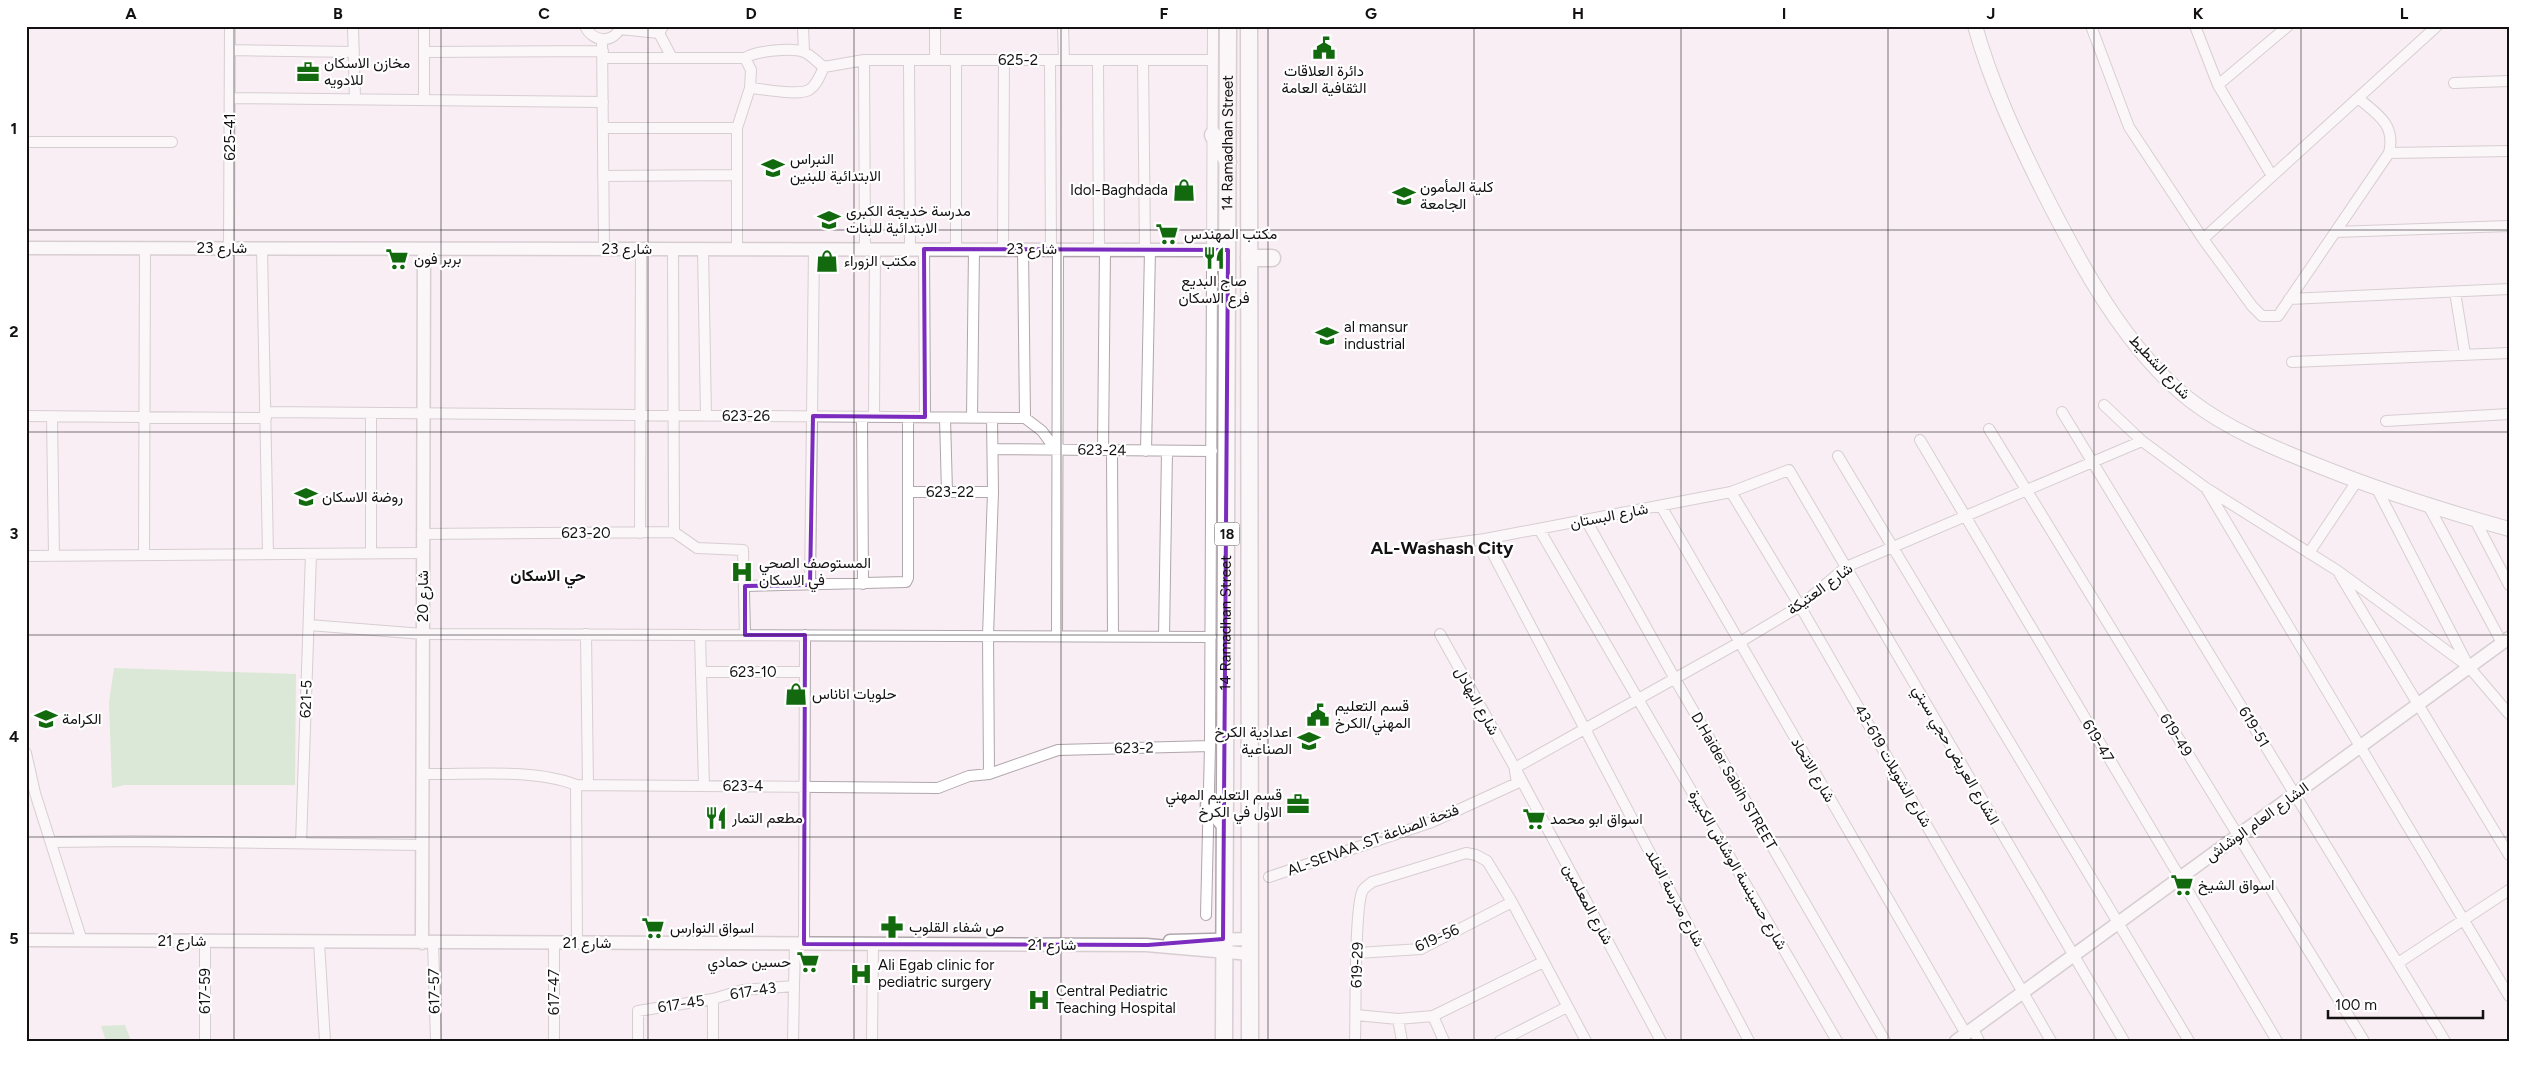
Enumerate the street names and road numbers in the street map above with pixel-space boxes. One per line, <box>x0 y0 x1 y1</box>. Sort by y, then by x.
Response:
street label: 625-2 <box>998 51 1038 69</box>
street label: 14 Ramadhan Street <box>1218 75 1237 211</box>
street label: 625-41 <box>221 113 239 161</box>
street label: شارع 23 <box>197 239 247 259</box>
street label: شارع 23 <box>602 240 652 260</box>
street label: شارع 23 <box>1007 240 1057 260</box>
street label: شارع الشطيط <box>2124 331 2194 404</box>
street label: 623-26 <box>722 407 771 425</box>
street label: 623-24 <box>1077 441 1127 459</box>
street label: 623-22 <box>926 483 974 501</box>
street label: شارع البستان <box>1568 500 1650 534</box>
road number: 18 <box>1214 522 1240 546</box>
street label: 623-20 <box>561 524 611 542</box>
street label: 14 Ramadhan Street <box>1216 555 1235 691</box>
street label: شارع العتيکة <box>1784 559 1858 620</box>
street label: شارع 20 <box>414 570 434 622</box>
street label: 623-10 <box>729 663 777 681</box>
street label: شارع البهادل <box>1449 664 1503 739</box>
street label: 621-5 <box>296 680 316 718</box>
street label: الشارع العريض حجي سبتي <box>1905 682 2003 830</box>
street label: شارع الشويلات 619-43 <box>1849 702 1935 832</box>
street label: 619-51 <box>2235 703 2273 751</box>
street label: D.Haider Sabih STREET <box>1687 709 1781 854</box>
street label: 619-49 <box>2156 710 2196 760</box>
street label: 619-47 <box>2078 716 2118 766</box>
street label: شارع الاتحاد <box>1786 734 1839 807</box>
street label: 623-2 <box>1114 739 1154 757</box>
street label: 623-4 <box>723 777 763 795</box>
street label: الشارع العام الوشاش <box>2202 778 2313 867</box>
street label: شارع حسينسة الوشاش الكبيرة <box>1683 787 1791 954</box>
street label: AL-SENAA .ST فتحة الصناعة <box>1285 800 1461 879</box>
street label: شارع مدرسة الخلد <box>1640 846 1708 951</box>
street label: شارع المعلمين <box>1557 860 1617 949</box>
street label: 619-56 <box>1412 920 1462 956</box>
street label: شارع 21 <box>158 932 206 952</box>
street label: شارع 21 <box>563 934 611 954</box>
street label: شارع 21 <box>1028 936 1076 956</box>
street label: 619-29 <box>1347 942 1367 988</box>
street label: 617-59 <box>196 968 214 1014</box>
street label: 617-57 <box>425 968 443 1014</box>
street label: 617-47 <box>545 969 563 1015</box>
street label: 617-43 <box>729 978 777 1004</box>
street label: 617-45 <box>656 991 706 1017</box>

